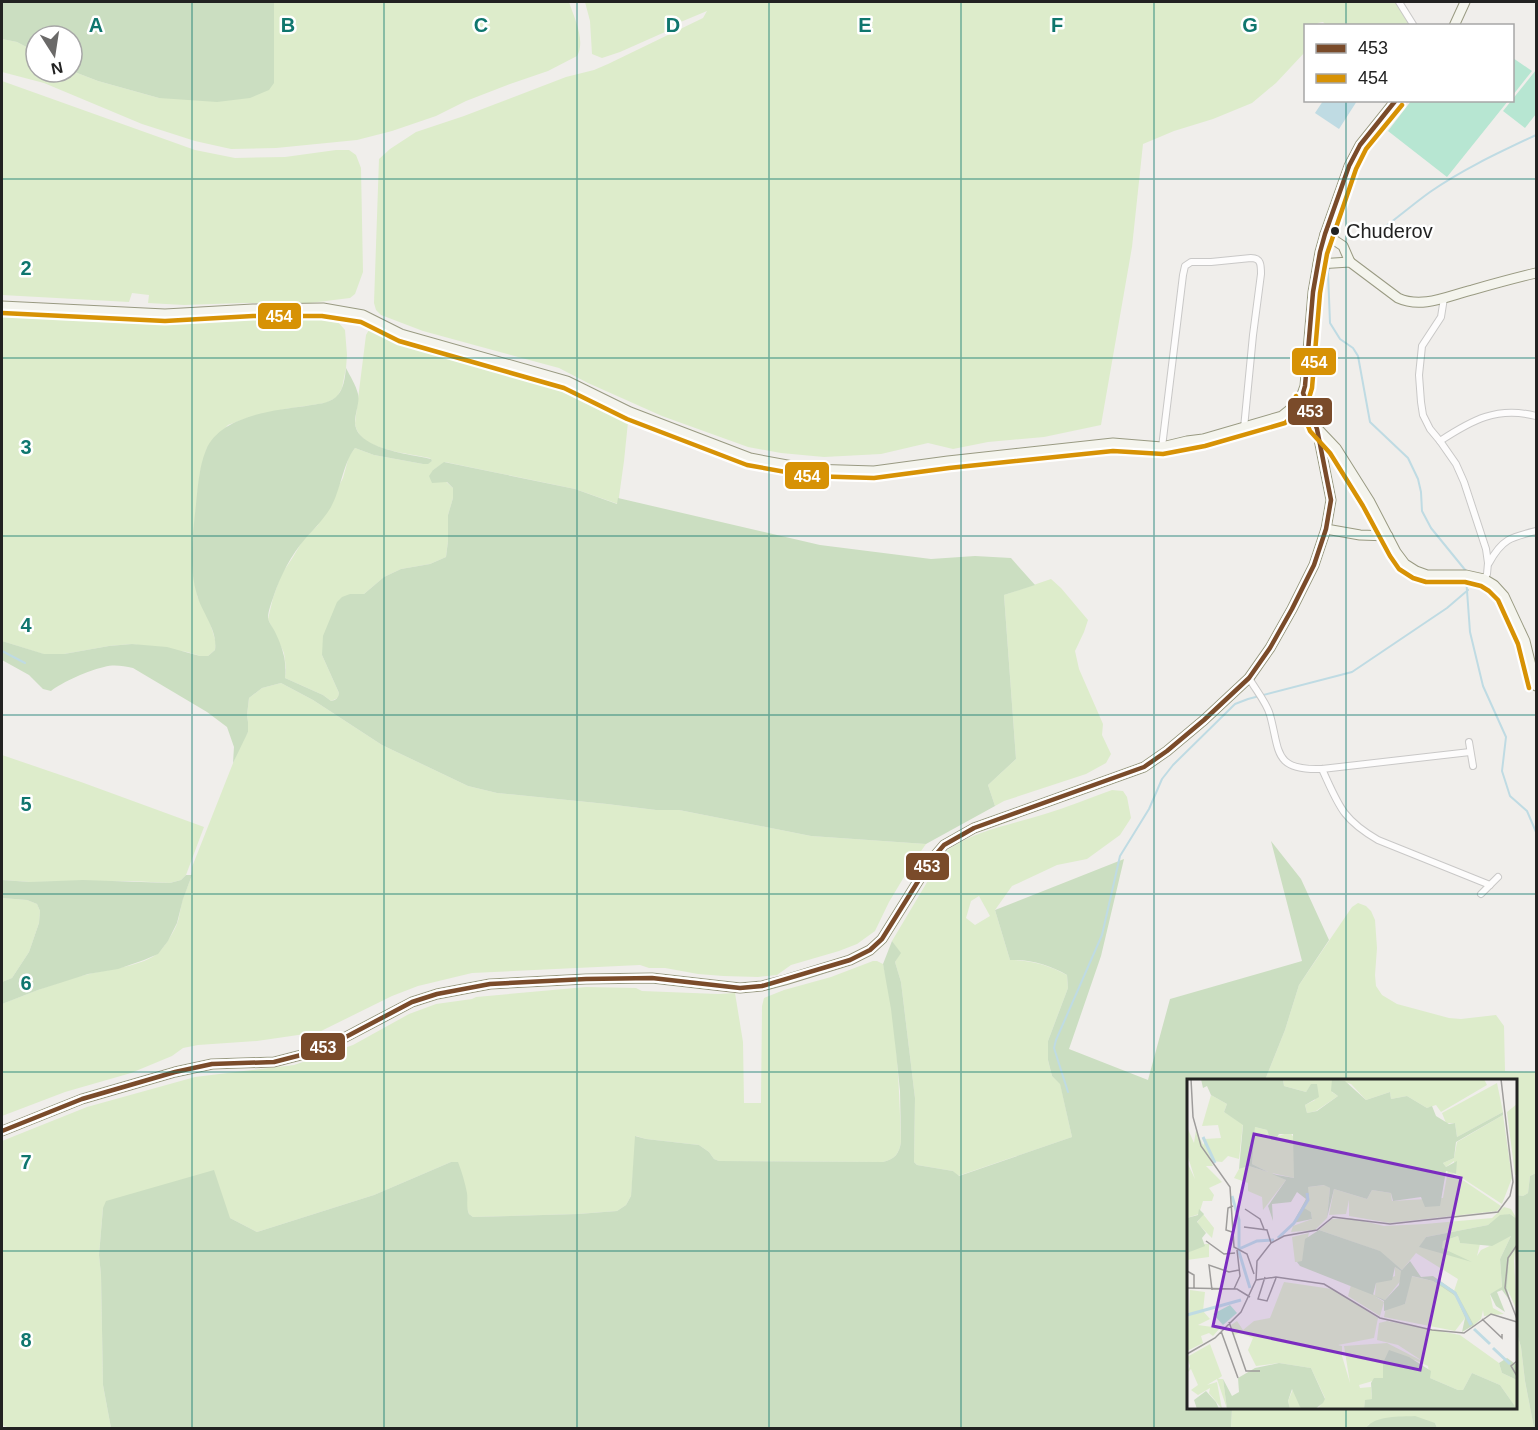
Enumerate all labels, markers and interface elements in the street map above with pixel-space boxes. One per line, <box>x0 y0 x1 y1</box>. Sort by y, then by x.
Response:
text: A <box>89 14 103 36</box>
text: B <box>281 14 295 36</box>
text: C <box>474 14 488 36</box>
text: D <box>666 14 680 36</box>
text: E <box>858 14 872 36</box>
text: F <box>1051 14 1063 36</box>
text: G <box>1242 14 1258 36</box>
north arrow <box>24 24 84 84</box>
legend <box>1304 24 1514 102</box>
text: 453 <box>1358 38 1388 58</box>
text: N <box>50 59 64 78</box>
text: 454 <box>1358 68 1388 88</box>
place label: Chuderov <box>1346 220 1433 242</box>
marker: Chuderov <box>1329 225 1341 237</box>
text: 2 <box>20 257 32 279</box>
line badge: 454 <box>257 302 302 330</box>
text: 454 <box>266 308 292 325</box>
line badge: 454 <box>1291 347 1337 376</box>
text: 454 <box>1301 354 1327 371</box>
line badge: 453 <box>1287 397 1333 426</box>
text: 453 <box>1297 403 1323 420</box>
text: 3 <box>20 436 32 458</box>
line badge: 454 <box>784 461 830 490</box>
text: 454 <box>794 468 820 485</box>
text: 4 <box>20 614 32 636</box>
text: 5 <box>20 793 32 815</box>
line badge: 453 <box>905 852 950 881</box>
text: 453 <box>914 858 940 875</box>
text: 6 <box>20 972 32 994</box>
line badge: 453 <box>300 1032 346 1061</box>
text: 453 <box>310 1039 336 1056</box>
inset map <box>1187 1079 1517 1409</box>
text: 7 <box>20 1151 32 1173</box>
text: 8 <box>20 1329 32 1351</box>

